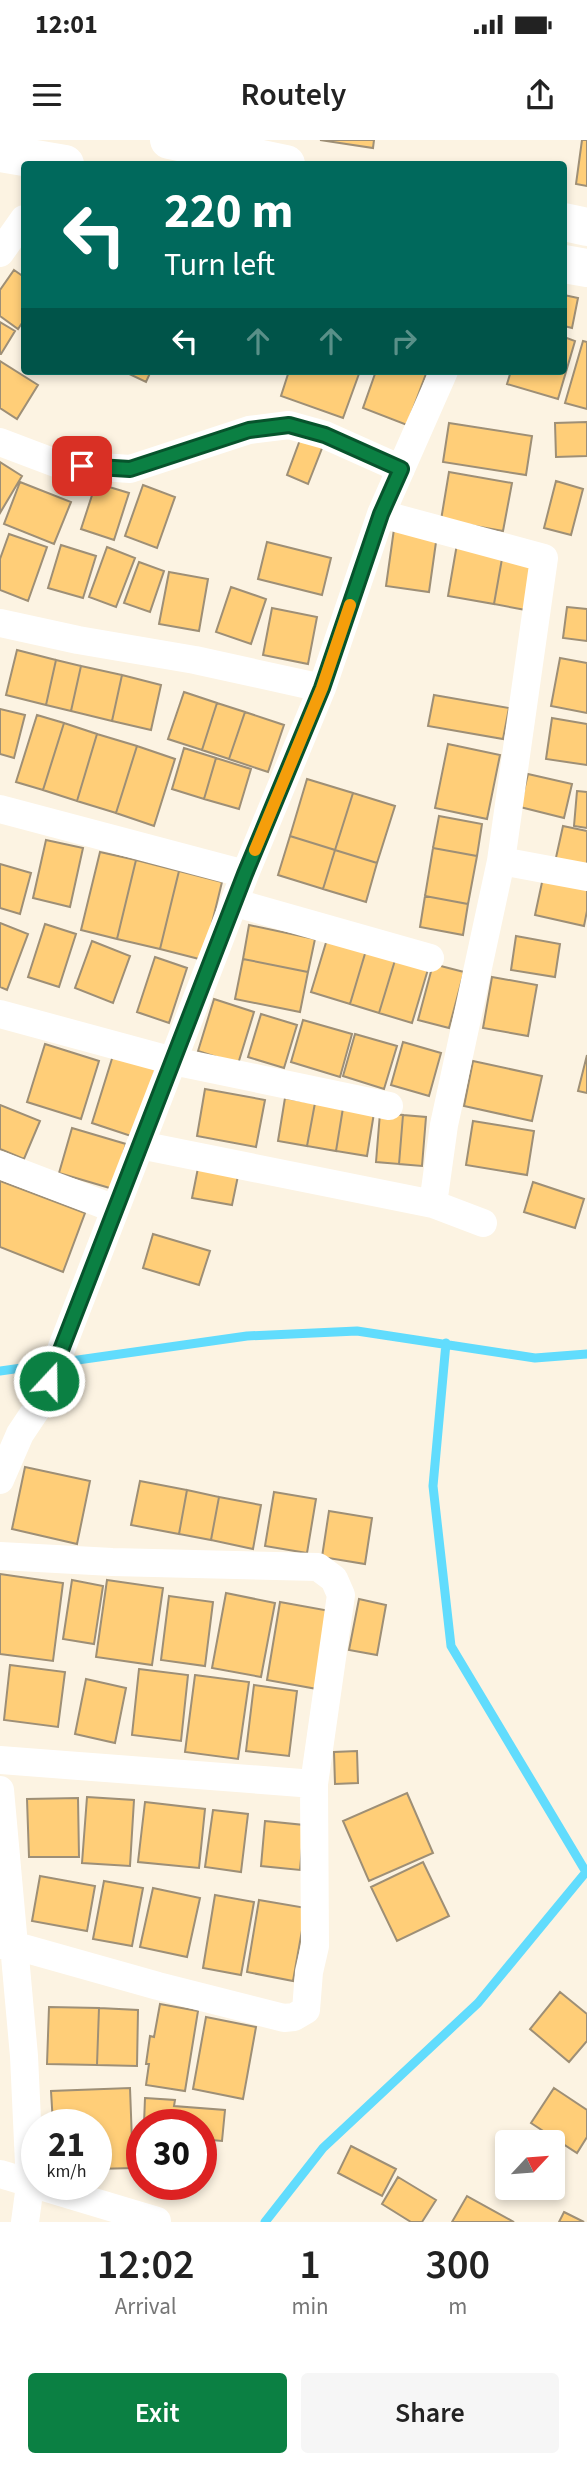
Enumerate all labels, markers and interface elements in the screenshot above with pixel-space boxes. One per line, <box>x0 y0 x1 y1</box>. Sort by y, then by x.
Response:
text: 12:01 <box>35 6 98 43</box>
text: Routely <box>241 72 346 118</box>
icon: menu <box>28 76 66 114</box>
icon: share <box>521 76 559 114</box>
text: 220 m <box>164 177 293 247</box>
icon: left <box>49 189 140 280</box>
text: Turn left <box>164 242 275 288</box>
icon: left <box>166 322 204 360</box>
icon: ahead <box>239 322 277 360</box>
icon: ahead <box>312 322 350 360</box>
icon: right <box>385 322 423 360</box>
pin <box>52 436 112 496</box>
icon: arrive <box>63 447 101 485</box>
position arrow <box>12.0 1344 86.0 1418</box>
speed limit sign: 30 <box>126 2109 217 2200</box>
text: 21 <box>48 2120 85 2170</box>
north arrow <box>495 2130 565 2200</box>
map controls <box>495 2130 565 2200</box>
text: km/h <box>47 2159 86 2184</box>
text: 12:02 <box>97 2235 195 2295</box>
text: 1 <box>299 2235 321 2295</box>
text: 300 <box>426 2235 490 2295</box>
text: Arrival <box>115 2290 177 2323</box>
text: min <box>291 2290 329 2323</box>
text: m <box>448 2290 467 2323</box>
button: Exit <box>28 2373 287 2453</box>
button: Share <box>301 2373 559 2453</box>

